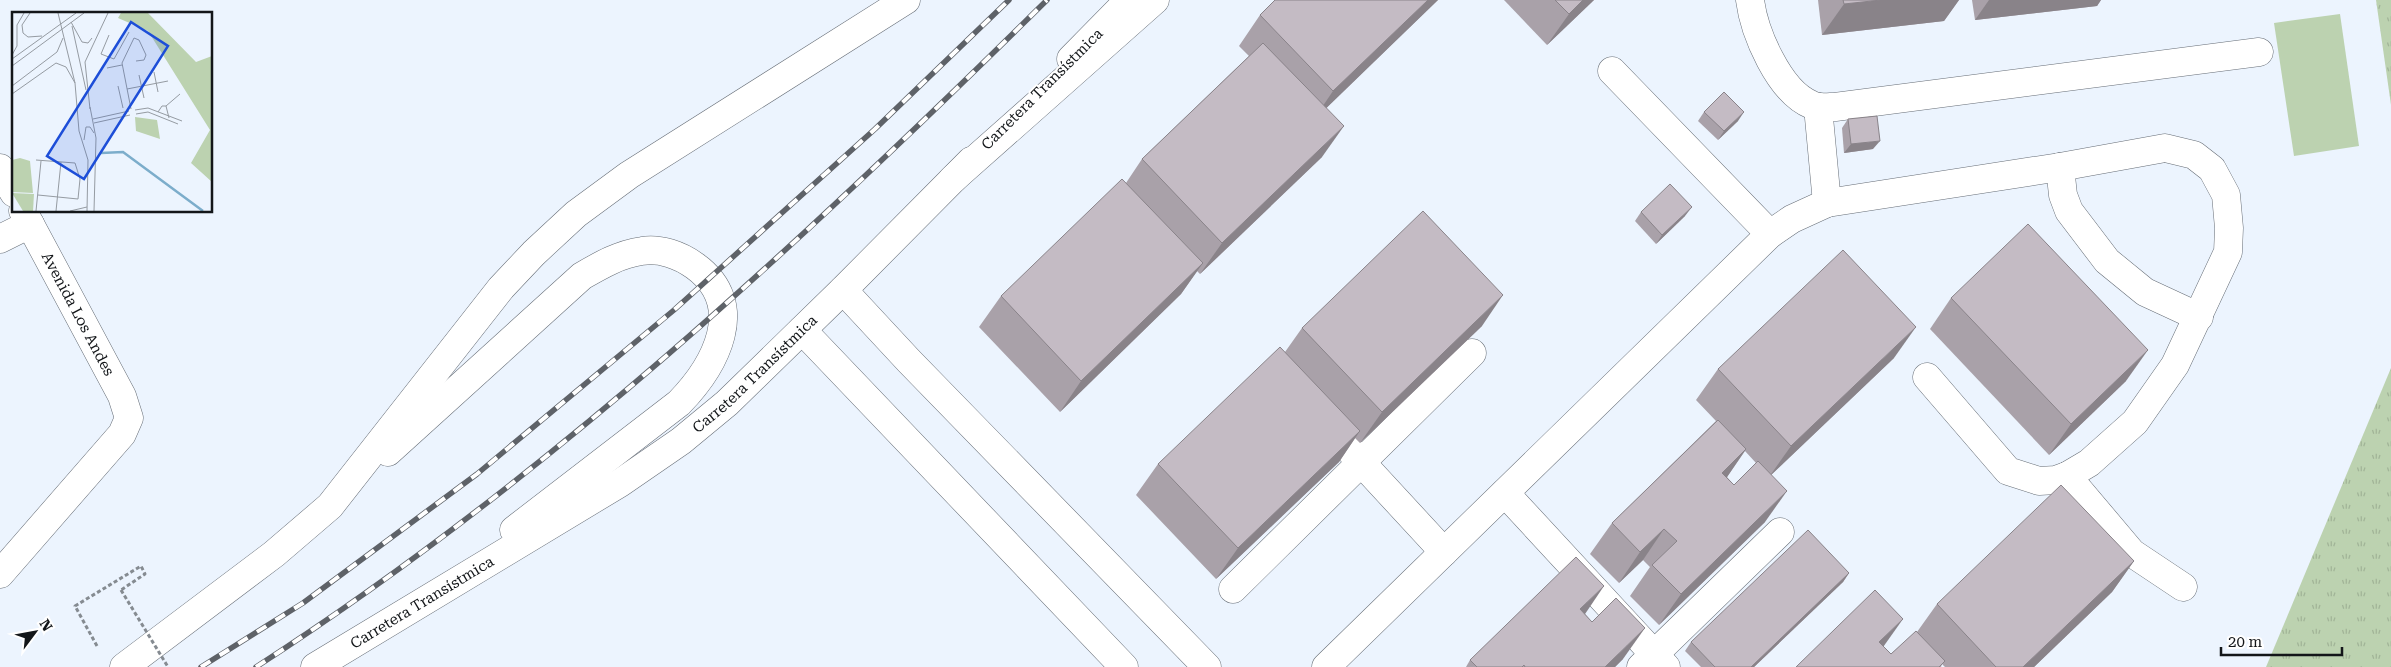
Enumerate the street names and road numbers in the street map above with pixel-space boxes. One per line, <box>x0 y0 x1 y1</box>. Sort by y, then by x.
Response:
street label: Carretera Transístmica <box>978 25 1106 153</box>
street label: Avenida Los Andes <box>38 249 118 379</box>
street label: Carretera Transístmica <box>689 311 821 437</box>
street label: Carretera Transístmica <box>347 552 497 653</box>

